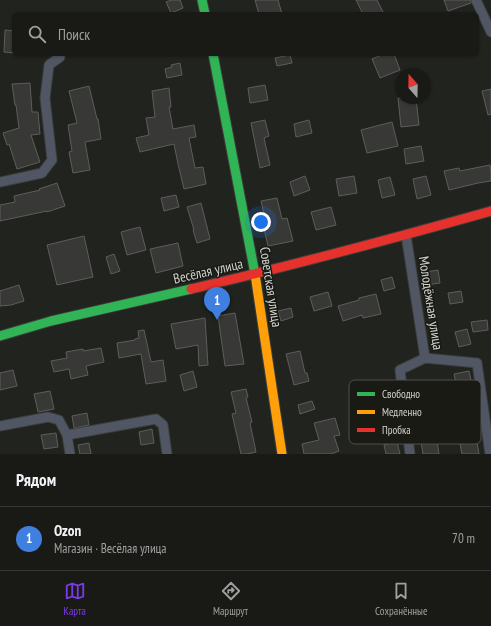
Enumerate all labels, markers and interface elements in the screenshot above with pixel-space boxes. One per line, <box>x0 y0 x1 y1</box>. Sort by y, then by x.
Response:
search box <box>12 12 479 56</box>
icon: search <box>26 23 48 45</box>
text: Поиск <box>58 25 90 44</box>
north arrow <box>395 68 431 104</box>
your location <box>251 212 271 232</box>
street label: Советская улица <box>256 246 286 328</box>
street label: Весёлая улица <box>171 254 245 288</box>
street label: Молодёжная улица <box>415 255 447 351</box>
pin: 1 <box>204 287 230 320</box>
legend <box>349 380 481 444</box>
text: Свободно <box>382 387 420 401</box>
text: Медленно <box>382 405 422 419</box>
text: Пробка <box>382 423 411 437</box>
text: Рядом <box>16 469 56 491</box>
text: Ozon <box>54 521 81 540</box>
text: 1 <box>26 530 32 547</box>
text: 70 m <box>452 530 475 547</box>
text: Магазин · Весёлая улица <box>54 540 167 557</box>
tab: Карта <box>64 580 86 618</box>
tab: Маршрут <box>213 580 248 618</box>
tab: Сохранённые <box>375 580 427 618</box>

